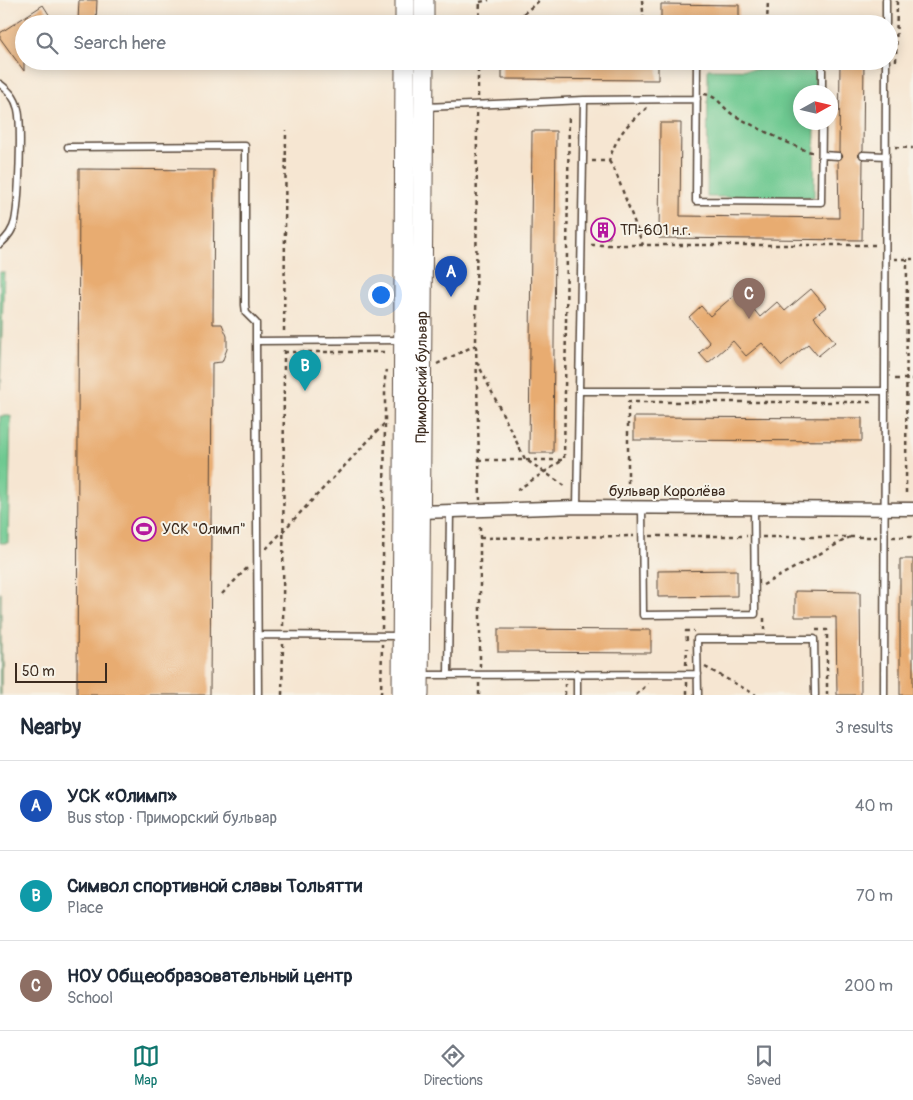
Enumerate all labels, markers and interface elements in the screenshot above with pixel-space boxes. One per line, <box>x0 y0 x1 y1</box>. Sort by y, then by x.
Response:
search box <box>15 15 898 70</box>
icon: search <box>33 29 61 57</box>
text: Search here <box>73 31 166 55</box>
north arrow <box>793 85 838 130</box>
building icon: ТП-601 н.г. <box>590 217 616 243</box>
place label: ТП-601 н.г. <box>620 221 691 240</box>
pin: A <box>435 256 467 297</box>
pin: C <box>733 278 765 319</box>
your location <box>368 282 394 308</box>
street label: Приморский бульвар <box>412 311 432 443</box>
pin: B <box>289 350 321 391</box>
street label: бульвар Королёва <box>609 482 725 501</box>
sports icon: УСК "Олимп" <box>131 516 157 542</box>
place label: УСК "Олимп" <box>162 520 246 539</box>
scale bar <box>15 660 108 683</box>
text: 50 m <box>22 663 55 680</box>
text: Nearby <box>20 714 81 741</box>
text: 3 results <box>835 718 893 738</box>
text: УСК «Олимп» <box>67 784 177 808</box>
text: A <box>31 796 41 816</box>
text: 40 m <box>855 796 893 816</box>
text: Bus stop · Приморский бульвар <box>67 808 277 828</box>
text: Символ спортивной славы Тольятти <box>67 874 362 898</box>
text: B <box>31 886 41 906</box>
text: 70 m <box>856 886 893 906</box>
text: Place <box>67 898 103 918</box>
text: НОУ Общеобразовательный центр <box>67 964 353 988</box>
text: C <box>31 976 41 996</box>
text: 200 m <box>845 976 893 996</box>
text: School <box>67 988 113 1008</box>
tab: Map <box>132 1042 160 1089</box>
tab: Directions <box>423 1042 483 1089</box>
tab: Saved <box>746 1042 781 1089</box>

